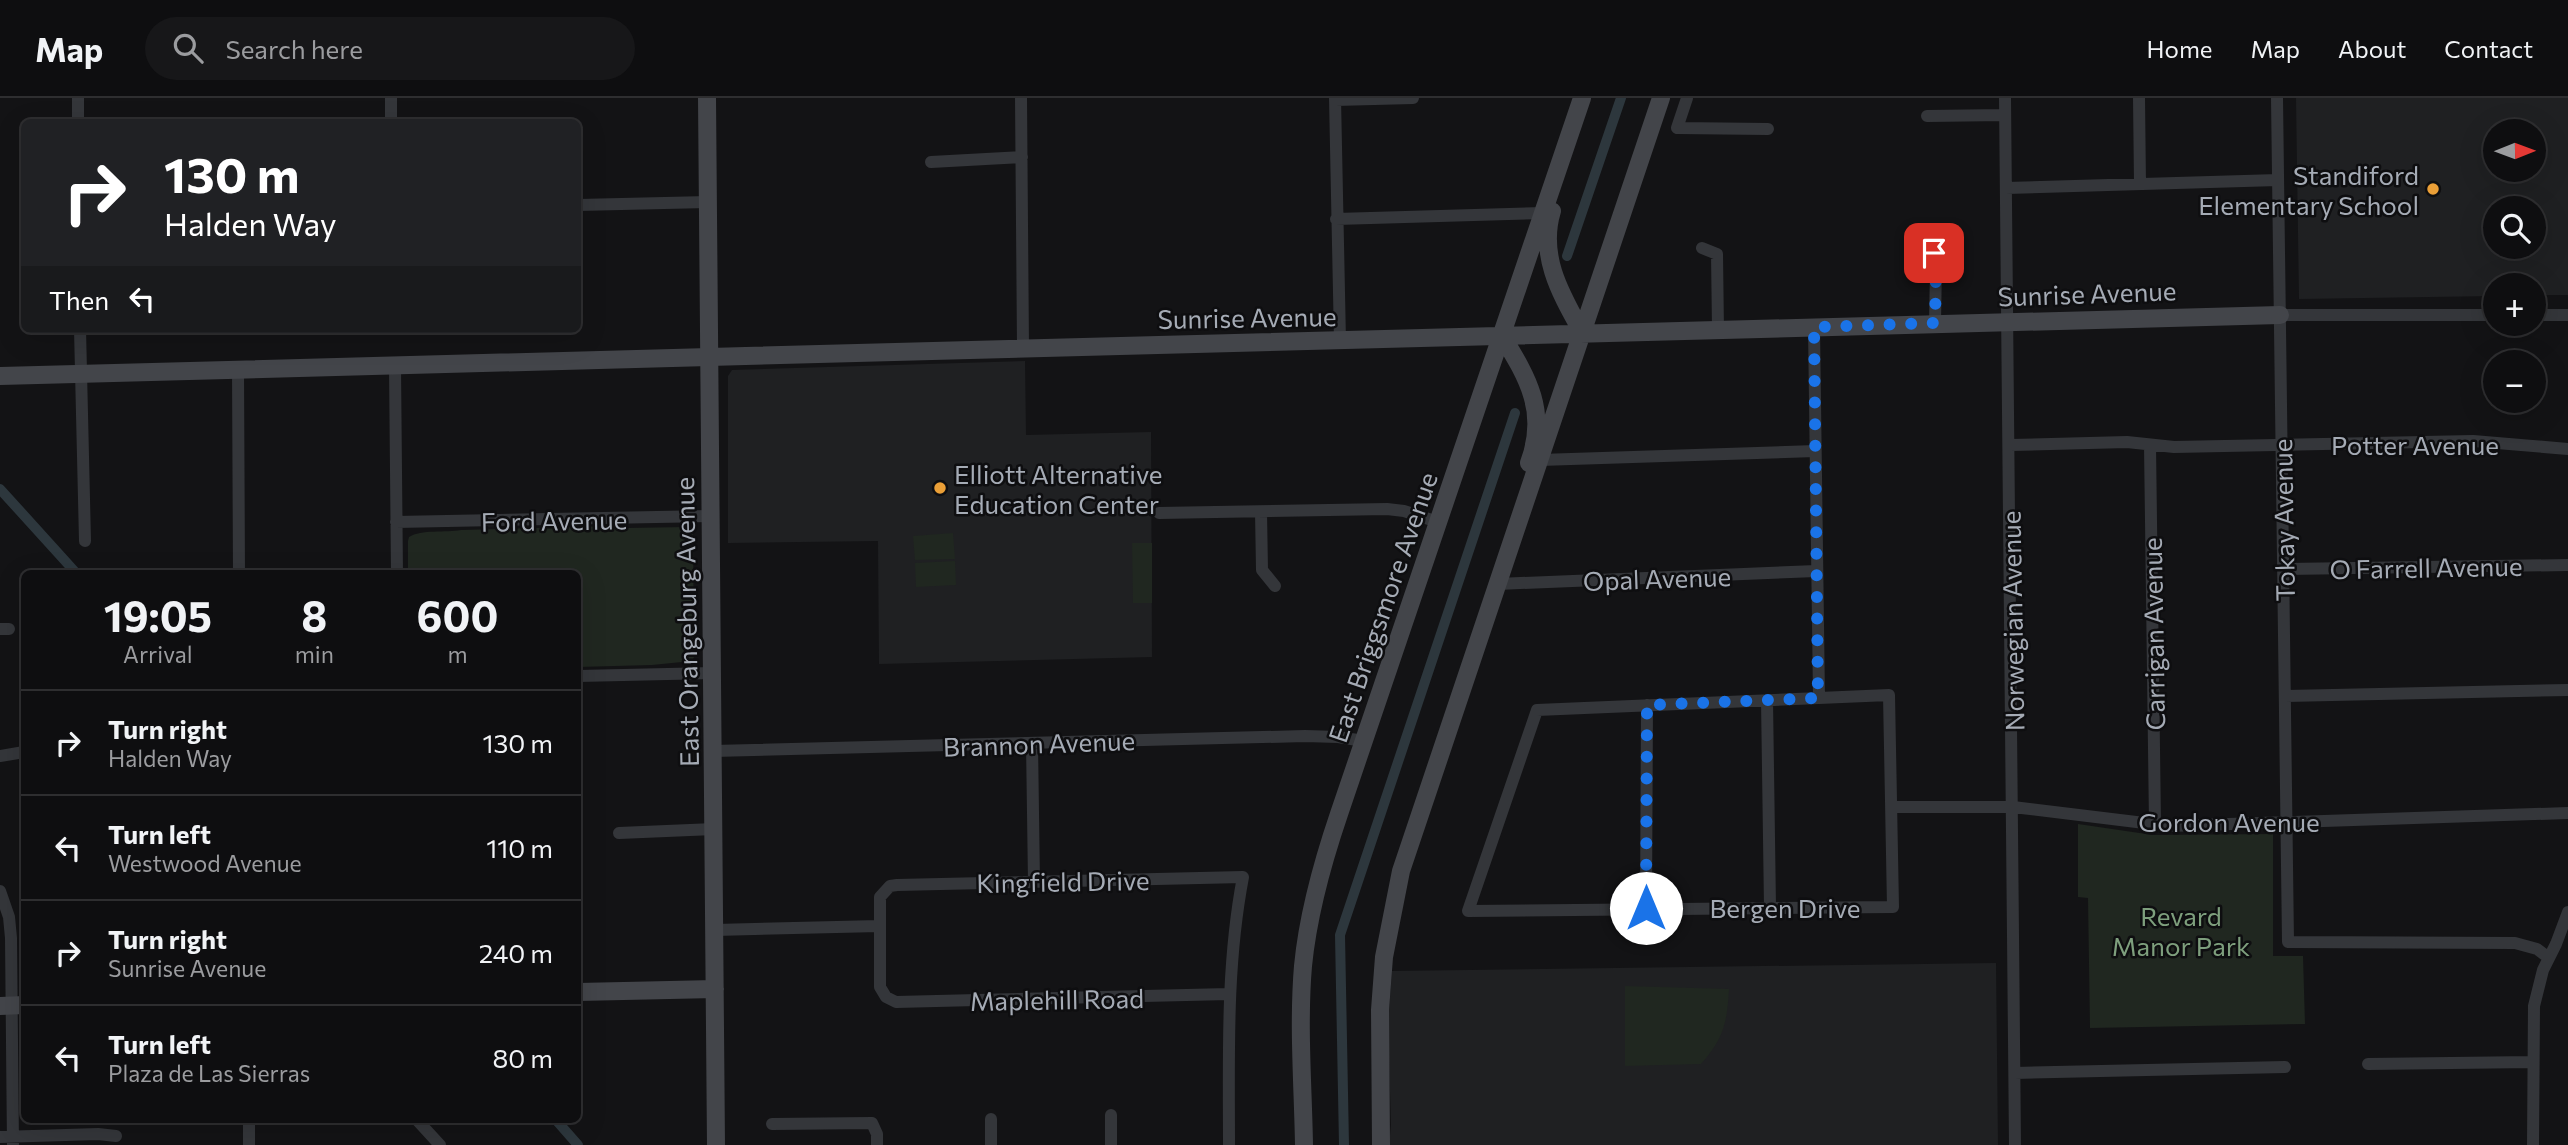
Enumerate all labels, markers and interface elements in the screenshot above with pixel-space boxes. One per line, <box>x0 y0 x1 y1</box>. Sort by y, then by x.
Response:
search box <box>145 17 635 80</box>
text: Map <box>35 28 103 69</box>
icon: search <box>169 29 207 67</box>
text: Search here <box>225 33 363 64</box>
text: Home <box>2147 34 2213 63</box>
text: Map <box>2251 34 2300 63</box>
text: About <box>2338 34 2406 63</box>
text: Contact <box>2444 34 2533 63</box>
north arrow <box>2483 119 2546 182</box>
map controls <box>2483 119 2546 413</box>
text: 130 m <box>164 143 299 203</box>
icon: right <box>49 147 140 238</box>
place label: Standiford Elementary School <box>2198 159 2419 220</box>
marker: Standiford Elementary School <box>2425 181 2441 197</box>
button: search <box>2483 196 2546 259</box>
text: Halden Way <box>164 203 337 243</box>
pin <box>1904 223 1964 283</box>
icon: arrive <box>1915 234 1953 272</box>
button: + <box>2483 273 2546 336</box>
street label: Sunrise Avenue <box>1997 274 2177 312</box>
icon: left <box>123 280 161 318</box>
text: Then <box>49 284 109 315</box>
street label: Sunrise Avenue <box>1157 300 1337 334</box>
button: − <box>2483 350 2546 413</box>
street label: Potter Avenue <box>2331 429 2499 460</box>
street label: Tokay Avenue <box>2266 438 2300 602</box>
place label: Elliott Alternative Education Center <box>954 458 1163 519</box>
street label: East Briggsmore Avenue <box>1321 468 1443 746</box>
street label: East Orangeburg Avenue <box>668 477 704 767</box>
marker: Elliott Alternative Education Center <box>932 480 948 496</box>
street label: Ford Avenue <box>480 503 628 537</box>
street label: Norwegian Avenue <box>1995 510 2029 732</box>
street label: Carrigan Avenue <box>2136 537 2170 731</box>
street label: O Farrell Avenue <box>2329 550 2523 584</box>
street label: Opal Avenue <box>1582 560 1732 596</box>
text: 19:05 <box>104 589 212 641</box>
text: 8 <box>301 589 327 641</box>
text: 600 <box>417 589 498 641</box>
text: Arrival <box>123 640 193 668</box>
text: min <box>295 640 334 668</box>
text: m <box>447 640 467 668</box>
text: Turn right <box>108 713 227 744</box>
icon: right <box>49 724 87 762</box>
street label: Brannon Avenue <box>942 724 1136 762</box>
text: 130 m <box>482 727 553 758</box>
text: Halden Way <box>108 744 232 772</box>
street label: Gordon Avenue <box>2138 806 2320 837</box>
text: Turn left <box>108 818 211 849</box>
icon: left <box>49 829 87 867</box>
text: 110 m <box>486 832 553 863</box>
text: Westwood Avenue <box>108 849 302 877</box>
street label: Kingfield Drive <box>976 864 1150 898</box>
position arrow <box>1609 871 1683 945</box>
street label: Bergen Drive <box>1709 892 1861 923</box>
park label: Revard Manor Park <box>2112 900 2250 961</box>
text: Turn right <box>108 923 227 954</box>
icon: right <box>49 934 87 972</box>
text: 240 m <box>479 937 553 968</box>
text: Sunrise Avenue <box>108 954 266 982</box>
street label: Maplehill Road <box>970 982 1144 1016</box>
text: Turn left <box>108 1028 211 1059</box>
icon: left <box>49 1039 87 1077</box>
text: 80 m <box>493 1042 553 1073</box>
text: Plaza de Las Sierras <box>108 1059 310 1087</box>

